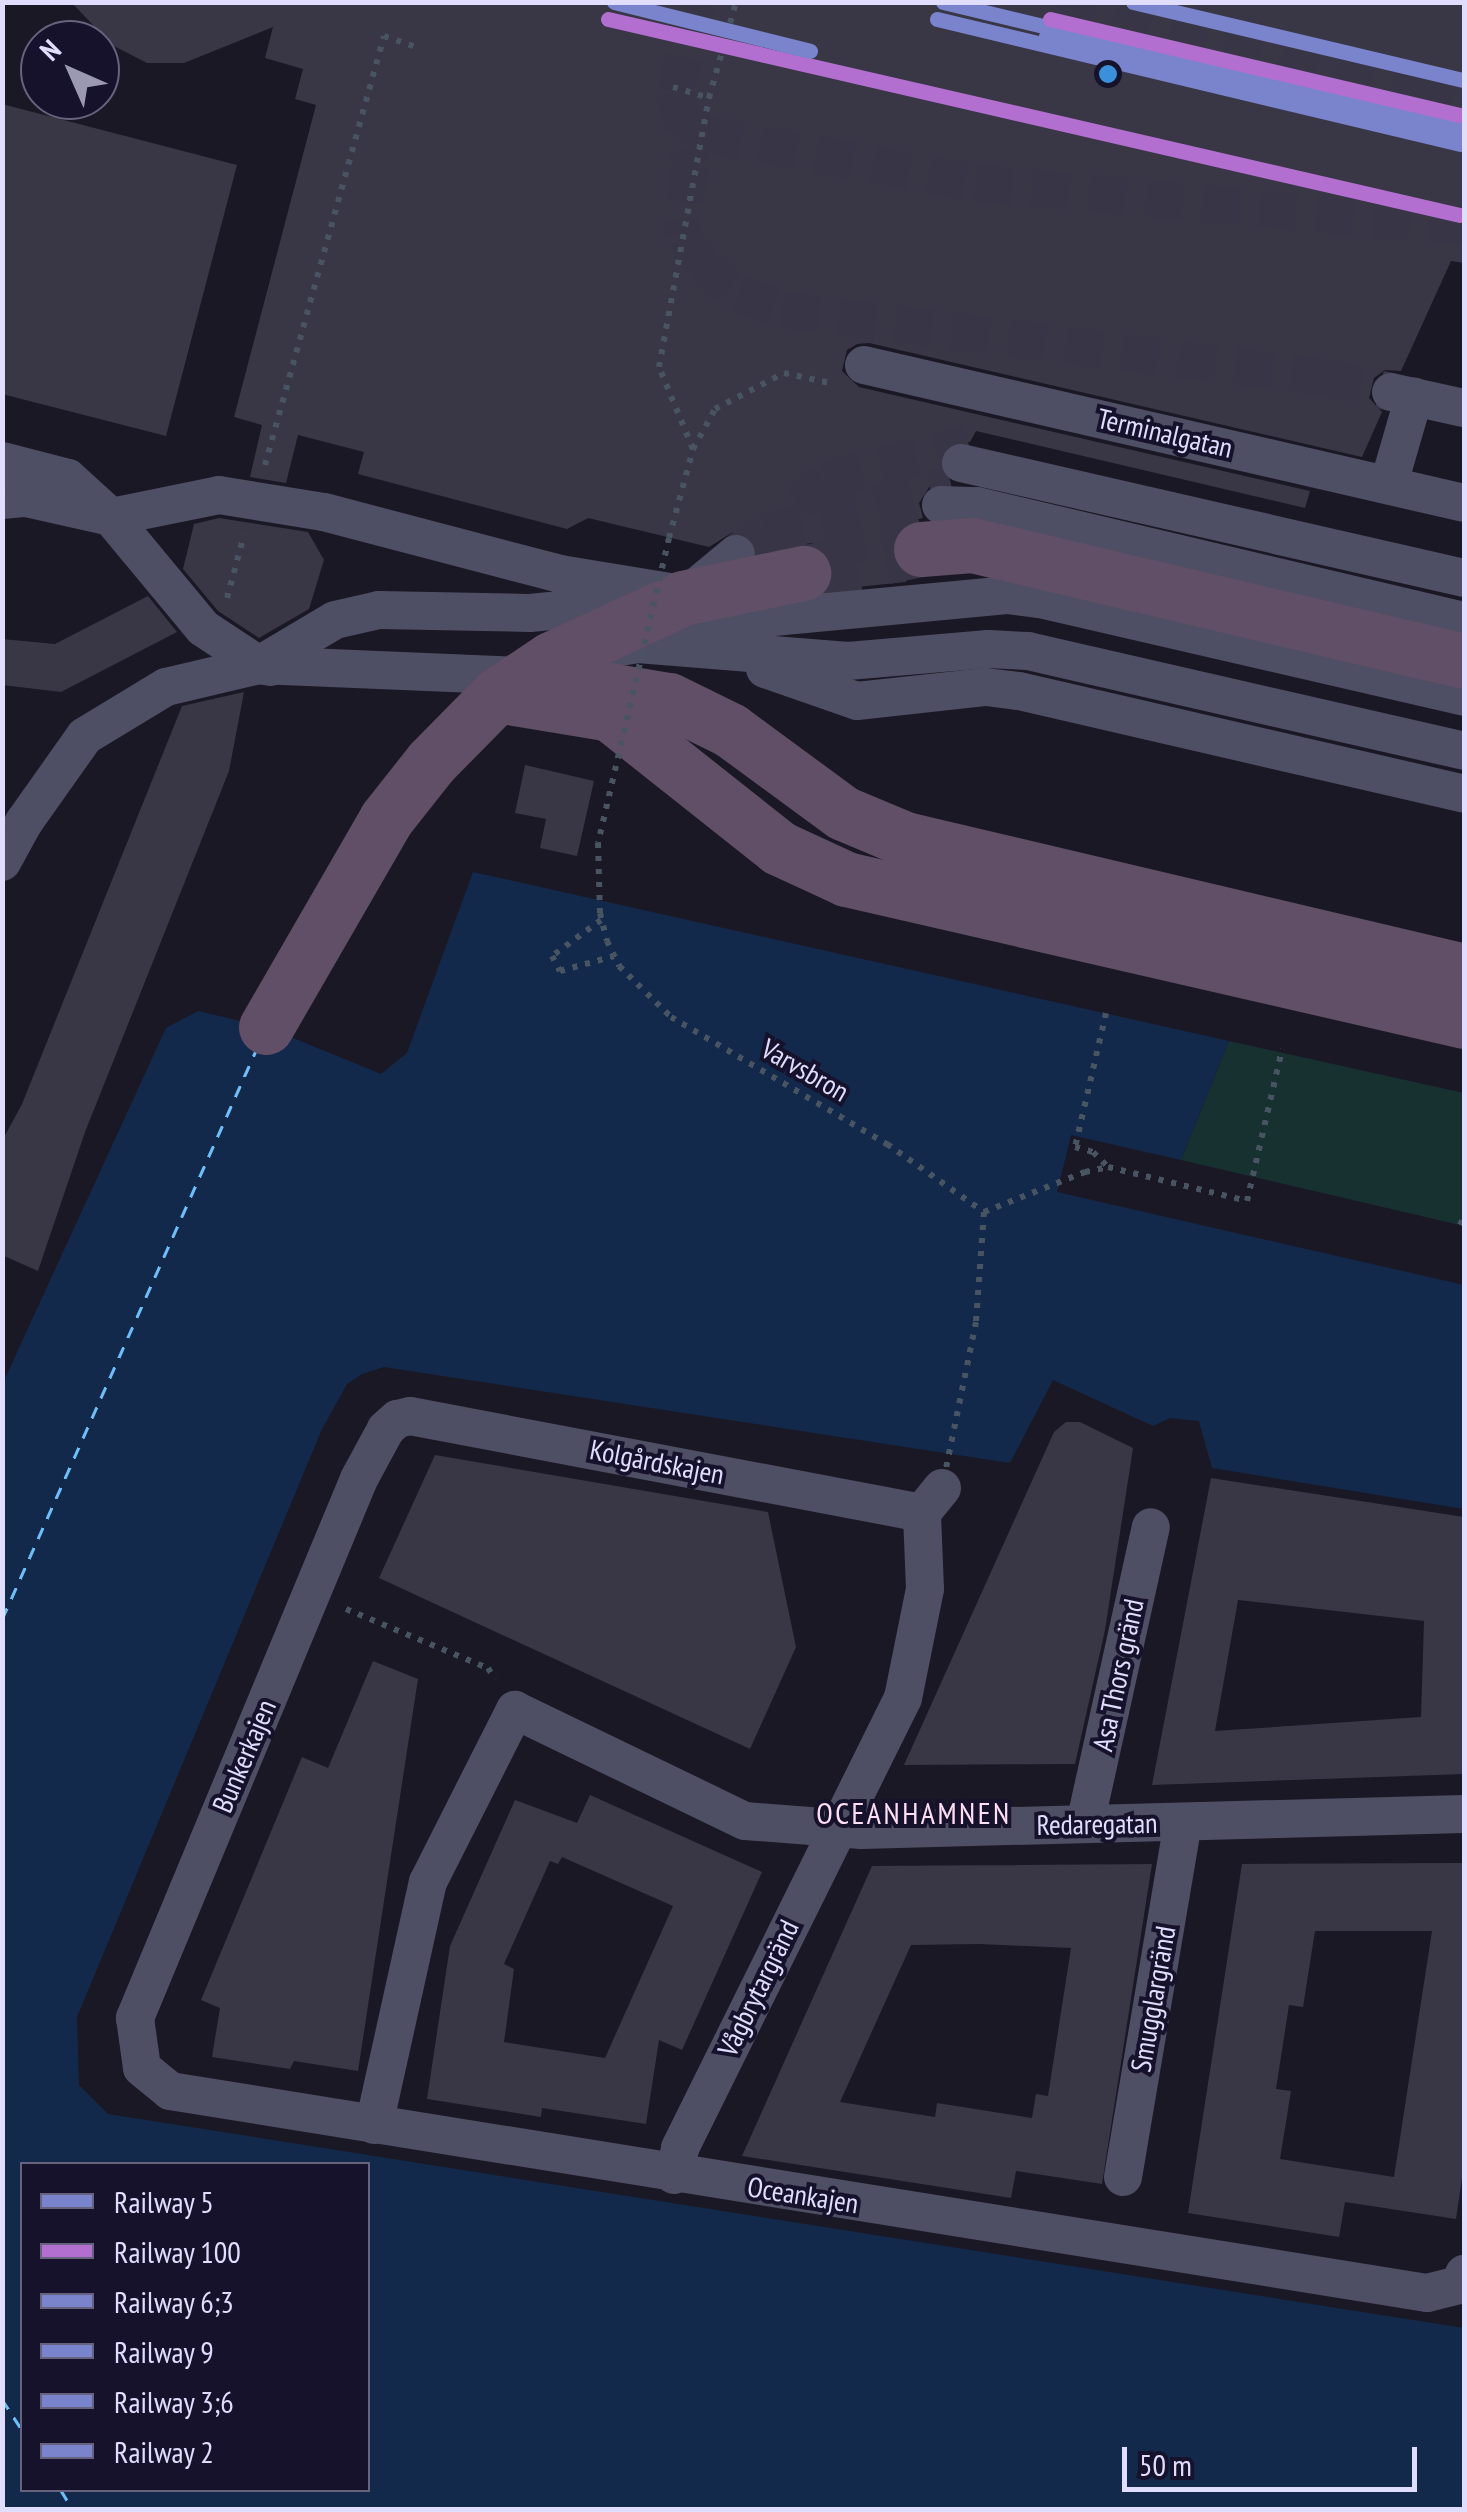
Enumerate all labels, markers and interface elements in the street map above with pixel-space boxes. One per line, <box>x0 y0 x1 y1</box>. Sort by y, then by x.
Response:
north arrow <box>20 20 120 120</box>
text: N <box>31 31 68 68</box>
unlabelled marker <box>1098 64 1118 84</box>
street label: Terminalgatan <box>1094 401 1236 465</box>
street label: Varvsbron <box>755 1032 855 1108</box>
street label: Kolgårdskajen <box>587 1433 727 1491</box>
street label: Asa Thors gränd <box>1085 1596 1151 1754</box>
street label: Bunkerkajen <box>205 1694 283 1818</box>
district label: OCEANHAMNEN <box>816 1795 1012 1831</box>
street label: Redaregatan <box>1036 1806 1158 1842</box>
street label: Vågbrytargränd <box>711 1914 805 2062</box>
street label: Smugglargränd <box>1124 1924 1182 2074</box>
legend <box>20 2162 370 2492</box>
street label: Oceankajen <box>745 2170 861 2220</box>
text: Railway 5 <box>114 2182 214 2221</box>
text: Railway 100 <box>114 2232 241 2271</box>
text: Railway 6;3 <box>114 2282 234 2321</box>
text: Railway 9 <box>114 2332 214 2371</box>
text: Railway 3;6 <box>114 2382 234 2421</box>
scale bar <box>1127 2427 1422 2489</box>
text: Railway 2 <box>114 2432 214 2471</box>
text: 50 m <box>1139 2445 1192 2484</box>

